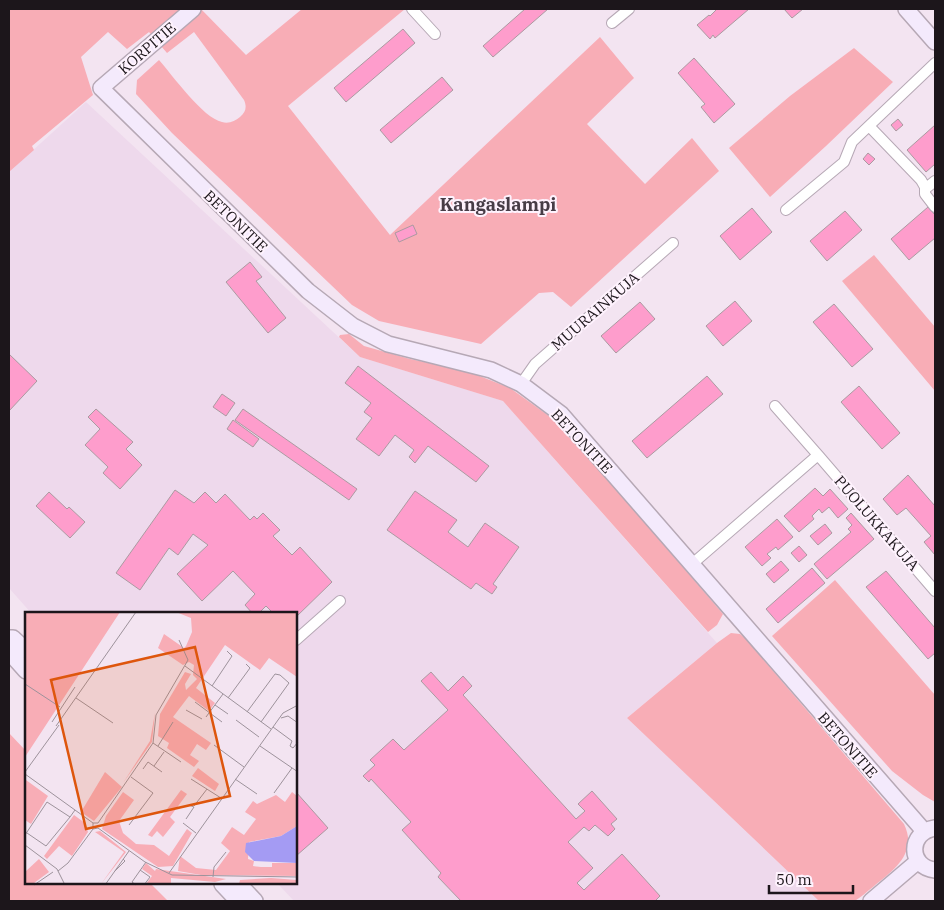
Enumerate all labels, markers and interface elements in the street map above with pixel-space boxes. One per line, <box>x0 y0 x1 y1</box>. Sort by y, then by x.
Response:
street label: KORPITIE <box>114 18 180 78</box>
street label: BETONITIE <box>200 186 272 256</box>
district label: Kangaslampi <box>440 193 556 216</box>
street label: MUURAINKUJA <box>547 267 643 354</box>
street label: BETONITIE <box>547 405 617 477</box>
street label: PUOLUKKAKUJA <box>830 471 924 575</box>
inset map <box>25 612 298 885</box>
street label: BETONITIE <box>814 708 882 782</box>
scale bar <box>769 862 853 894</box>
text: 50 m <box>776 870 812 889</box>

